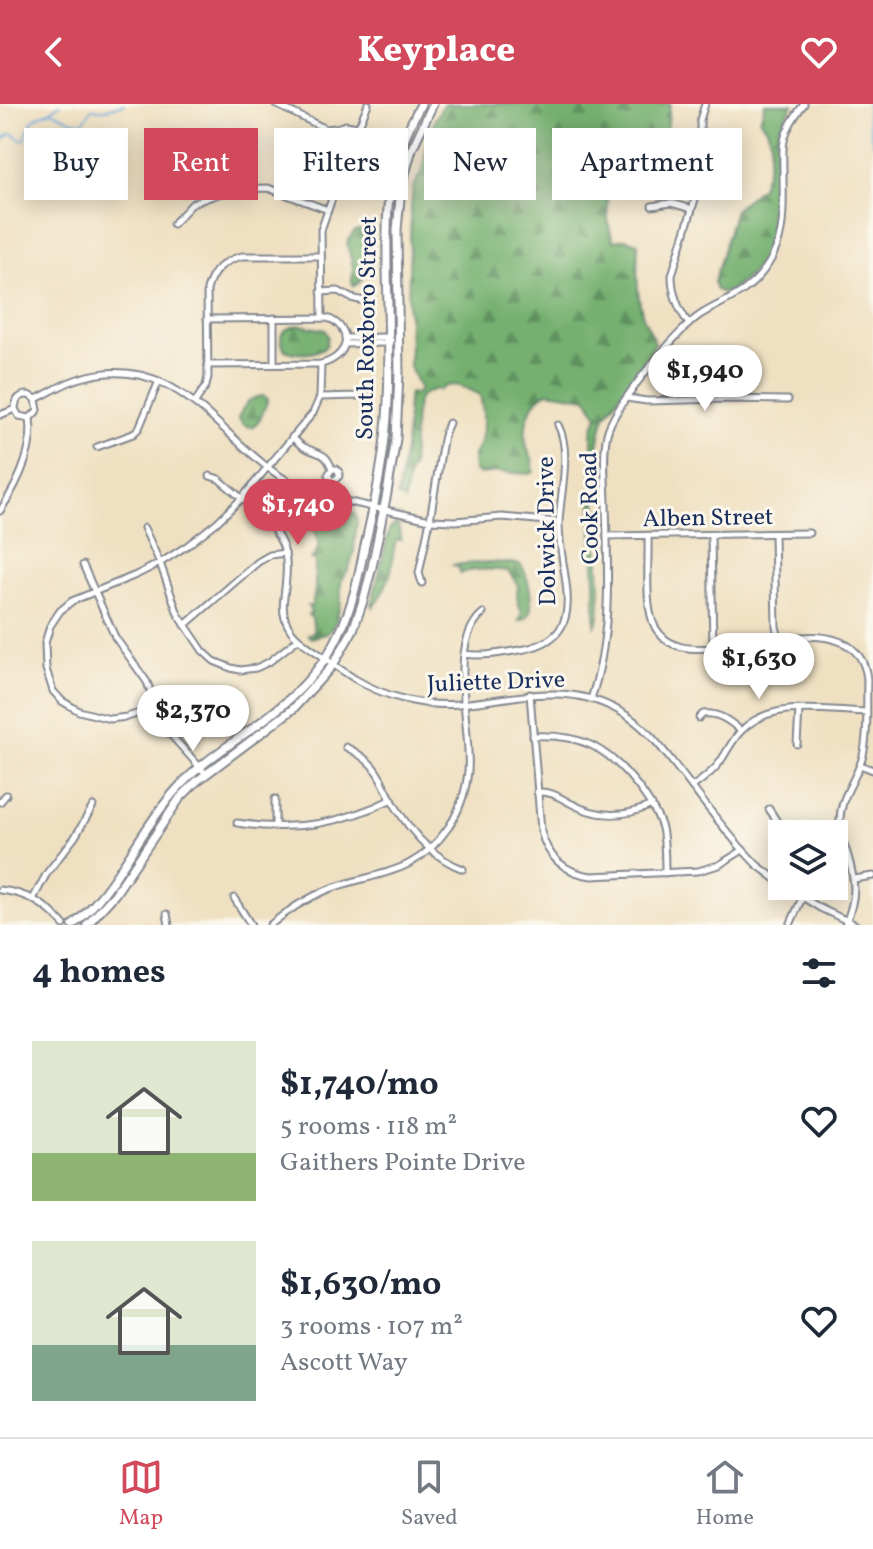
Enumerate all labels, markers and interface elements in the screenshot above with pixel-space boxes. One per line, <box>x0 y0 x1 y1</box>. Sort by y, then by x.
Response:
text: Keyplace <box>358 27 515 77</box>
icon: back <box>32 30 76 74</box>
icon: heart <box>797 30 841 74</box>
chip: Buy <box>24 128 128 200</box>
chip: Rent <box>144 128 258 200</box>
chip: Filters <box>274 128 408 200</box>
chip: New <box>424 128 536 200</box>
chip: Apartment <box>552 128 742 200</box>
street label: South Roxboro Street <box>349 216 387 440</box>
pin: $1,940 <box>640 345 770 413</box>
text: $1,940 <box>666 353 744 389</box>
street label: Cook Road <box>573 451 609 565</box>
street label: Dolwick Drive <box>530 456 566 606</box>
pin: $1,740 <box>233 479 363 547</box>
text: $1,740 <box>261 487 335 523</box>
street label: Alben Street <box>642 501 774 537</box>
pin: $1,630 <box>694 633 824 701</box>
text: $1,630 <box>721 641 797 677</box>
street label: Juliette Drive <box>426 664 566 702</box>
pin: $2,370 <box>128 685 258 753</box>
text: $2,370 <box>155 693 231 729</box>
map controls <box>768 820 848 900</box>
button: layers <box>768 820 848 900</box>
text: 4 homes <box>32 950 166 997</box>
icon: filters <box>797 951 841 995</box>
text: $1,740/mo <box>280 1062 439 1109</box>
icon: home <box>96 1073 192 1169</box>
icon: heart <box>797 1099 841 1143</box>
text: 5 rooms · 118 m² <box>280 1109 457 1145</box>
text: Gaithers Pointe Drive <box>280 1145 526 1181</box>
text: $1,630/mo <box>280 1262 441 1309</box>
icon: home <box>96 1273 192 1369</box>
icon: heart <box>797 1299 841 1343</box>
text: 3 rooms · 107 m² <box>280 1309 463 1345</box>
text: Ascott Way <box>280 1345 408 1381</box>
tab: Map <box>119 1455 163 1534</box>
tab: Saved <box>401 1455 458 1534</box>
tab: Home <box>696 1455 754 1534</box>

